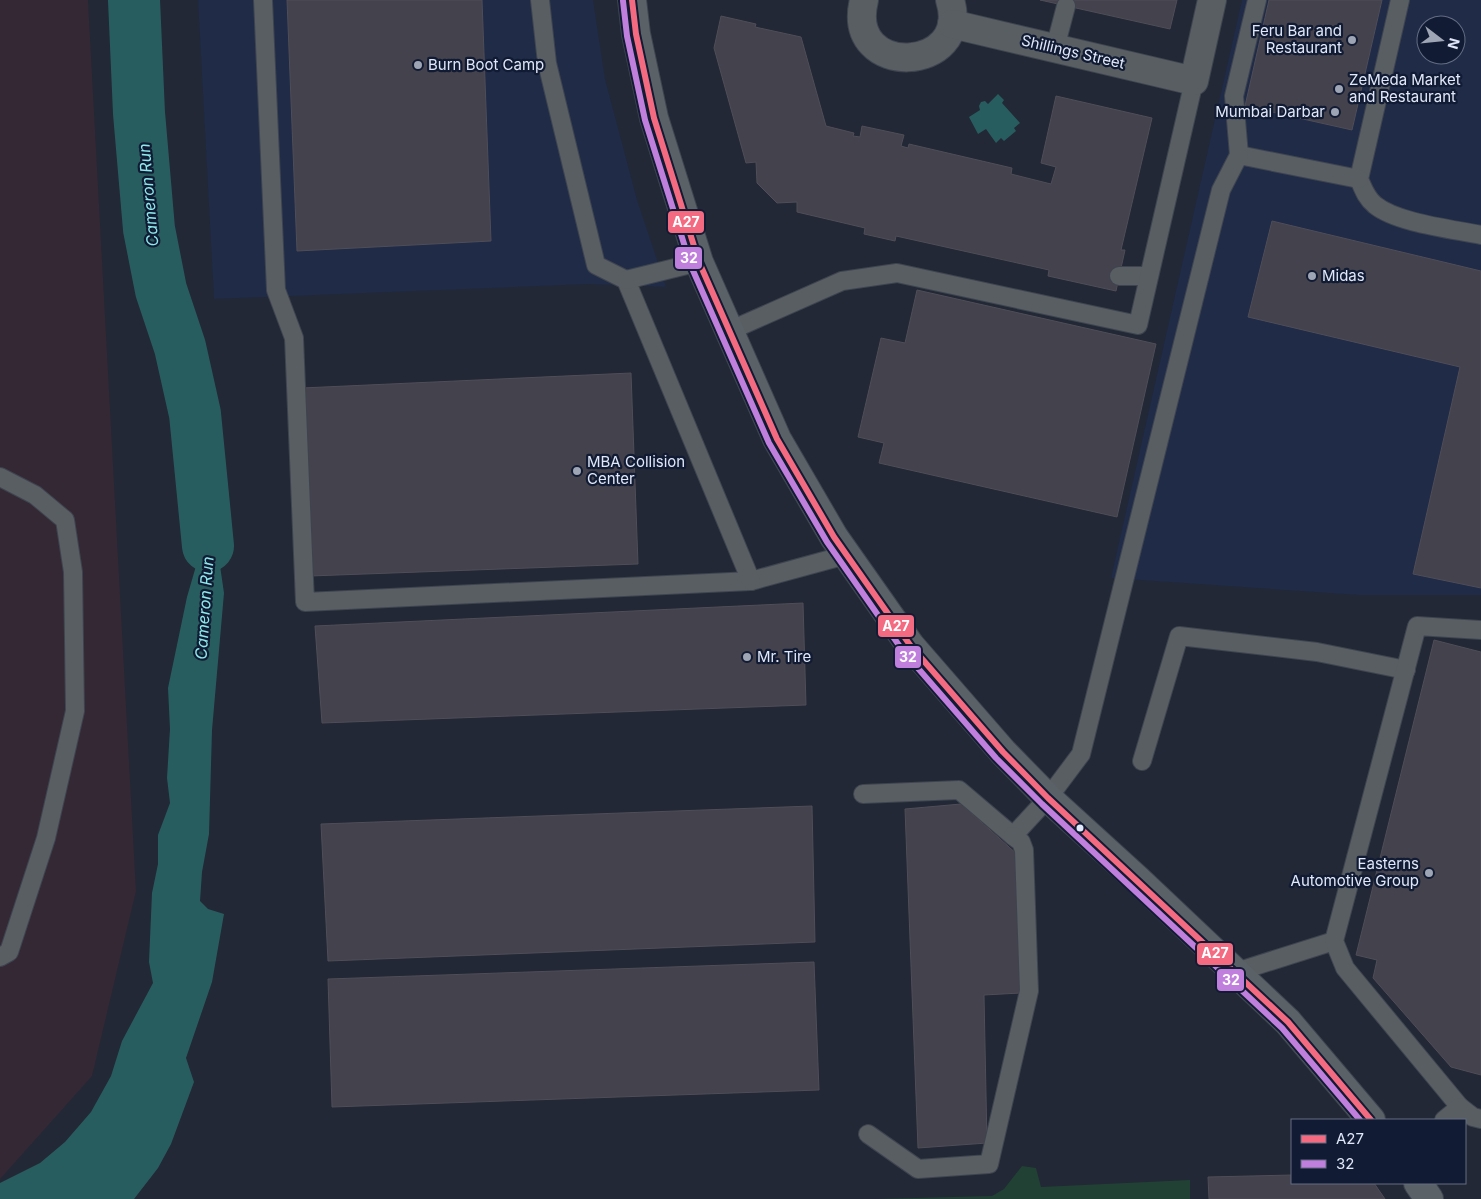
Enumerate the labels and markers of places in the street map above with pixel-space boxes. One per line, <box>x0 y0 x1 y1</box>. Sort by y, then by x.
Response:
place label: Feru Bar and Restaurant <box>1252 21 1342 57</box>
marker: Feru Bar and Restaurant <box>1346 34 1358 46</box>
place label: Burn Boot Camp <box>428 55 544 74</box>
marker: Burn Boot Camp <box>412 59 424 71</box>
place label: ZeMeda Market and Restaurant <box>1349 70 1461 106</box>
marker: ZeMeda Market and Restaurant <box>1333 83 1345 95</box>
place label: Mumbai Darbar <box>1215 102 1325 121</box>
marker: Mumbai Darbar <box>1329 106 1341 118</box>
place label: Midas <box>1322 266 1365 285</box>
marker: Midas <box>1306 270 1318 282</box>
place label: MBA Collision Center <box>587 452 685 488</box>
marker: MBA Collision Center <box>571 465 583 477</box>
place label: Mr. Tire <box>757 647 811 666</box>
marker: Mr. Tire <box>741 651 753 663</box>
unlabelled marker <box>1075 823 1085 833</box>
place label: Easterns Automotive Group <box>1291 854 1419 890</box>
marker: Easterns Automotive Group <box>1423 867 1435 879</box>

